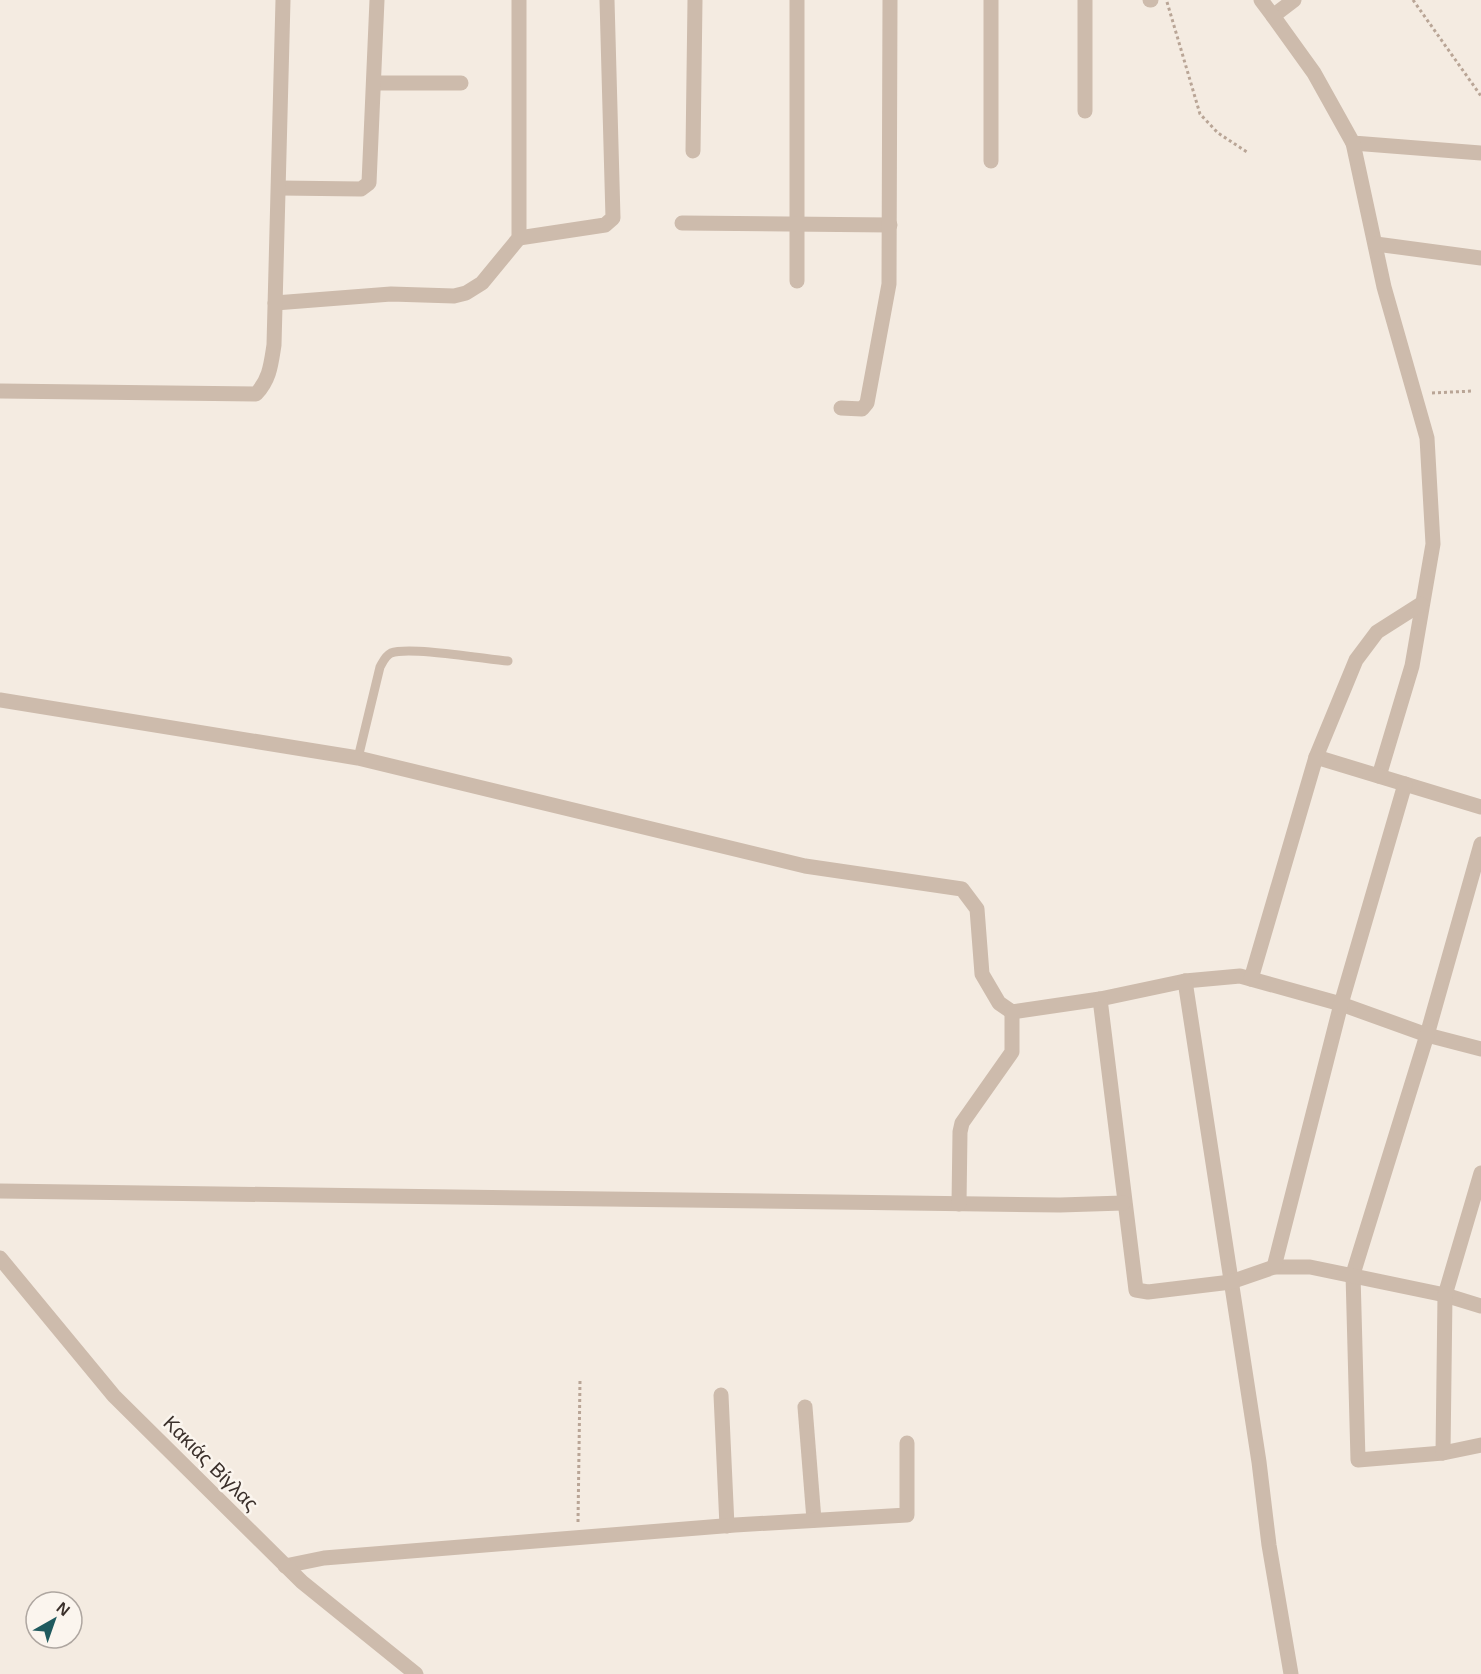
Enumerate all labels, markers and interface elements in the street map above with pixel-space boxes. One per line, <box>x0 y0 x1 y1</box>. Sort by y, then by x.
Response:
street label: Κακιάς Βίγλας <box>159 1411 263 1515</box>
north arrow <box>24 1590 84 1650</box>
text: N <box>53 1599 73 1619</box>

